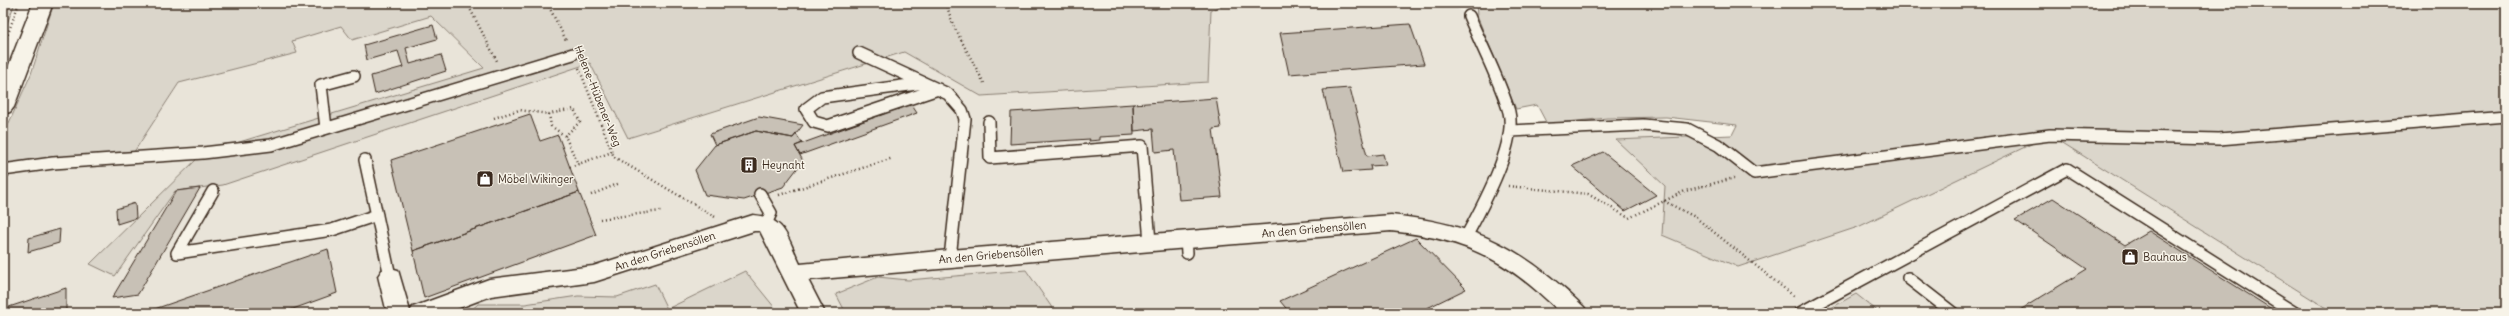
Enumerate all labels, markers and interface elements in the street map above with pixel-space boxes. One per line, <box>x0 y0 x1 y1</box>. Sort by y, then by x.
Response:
street label: Helene-Hübener-Weg <box>571 43 625 149</box>
building icon: Heynaht <box>739 155 759 175</box>
place label: Heynaht <box>762 158 805 172</box>
shop icon: Möbel Wikinger <box>475 169 495 189</box>
place label: Möbel Wikinger <box>498 172 574 186</box>
street label: An den Griebensöllen <box>1261 217 1367 241</box>
street label: An den Griebensöllen <box>613 228 717 274</box>
street label: An den Griebensöllen <box>938 243 1044 267</box>
shop icon: Bauhaus <box>2120 247 2140 267</box>
place label: Bauhaus <box>2143 250 2187 264</box>

